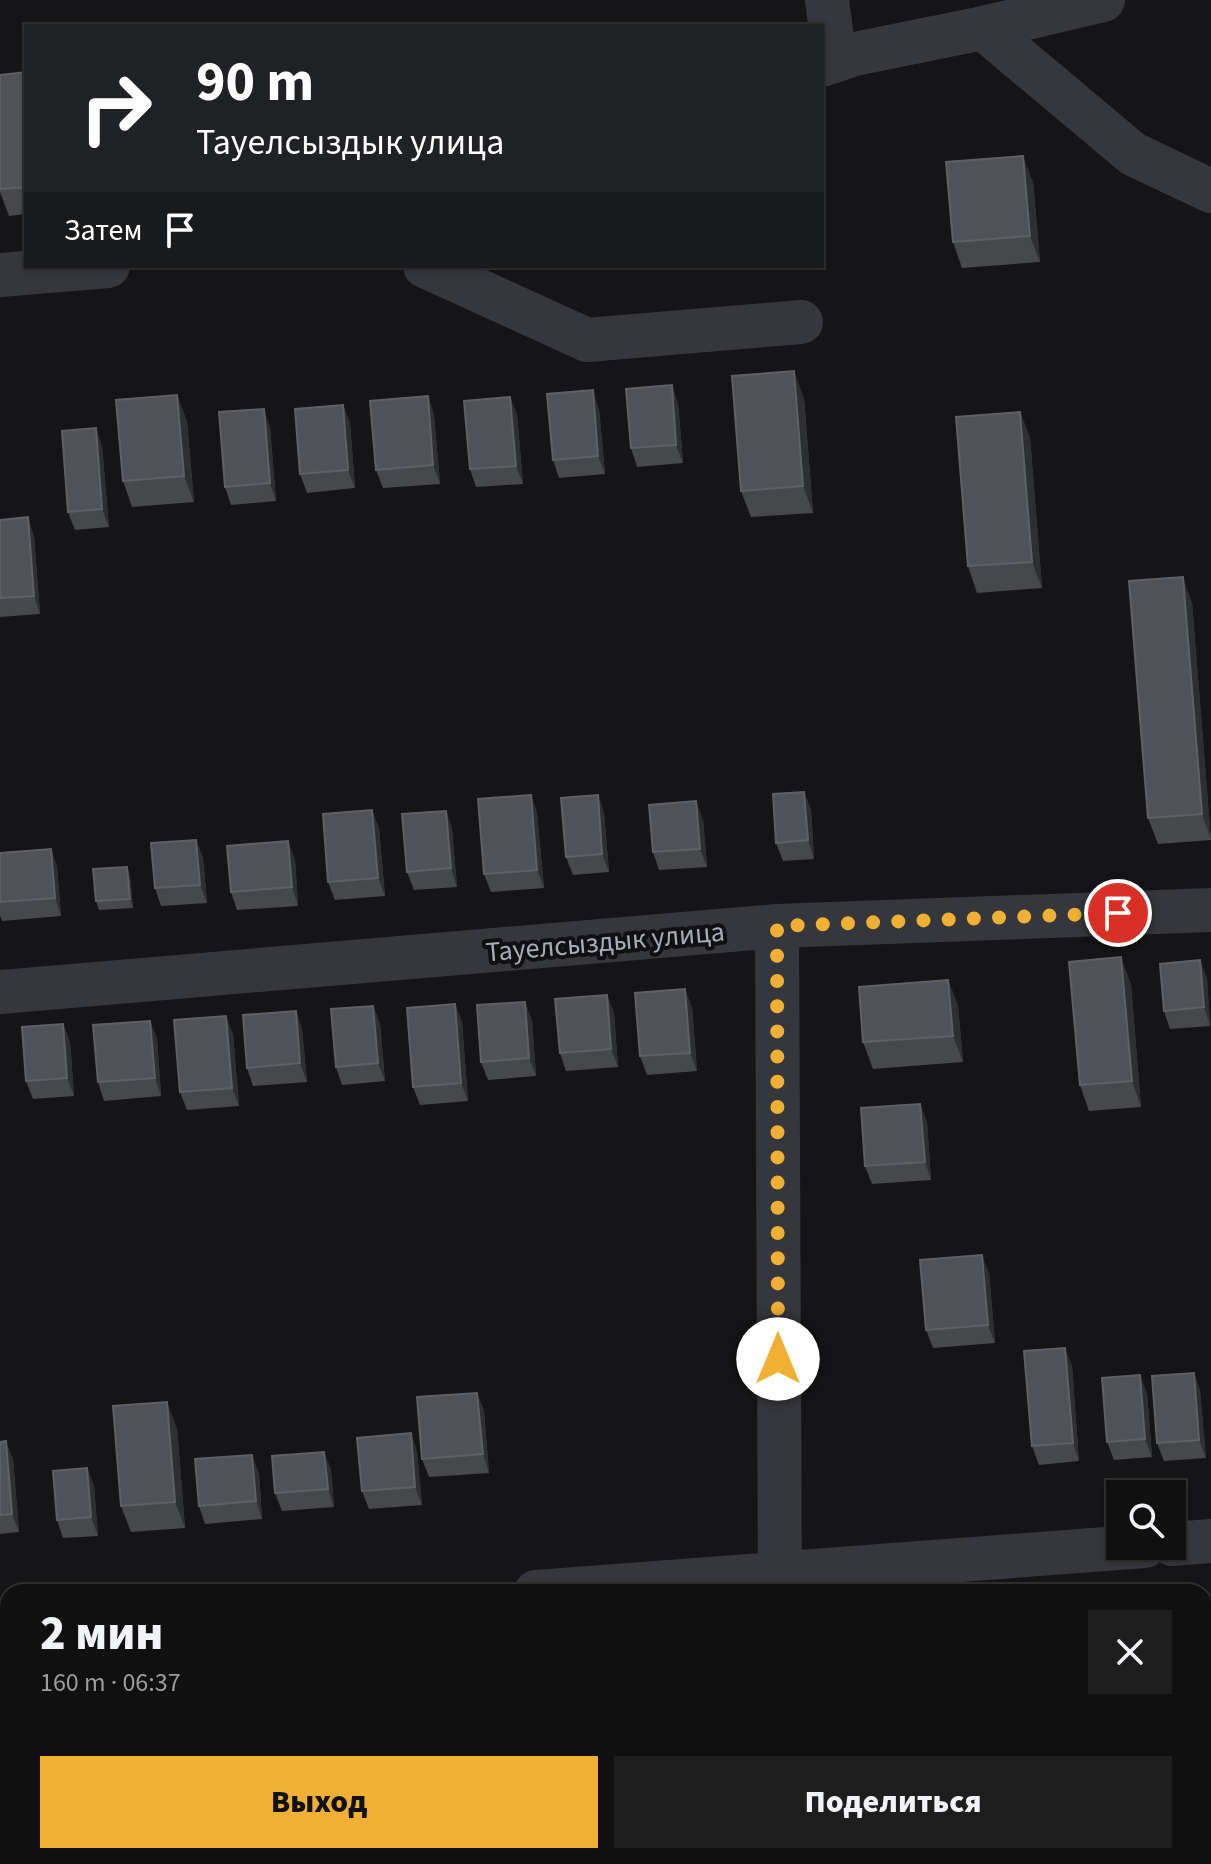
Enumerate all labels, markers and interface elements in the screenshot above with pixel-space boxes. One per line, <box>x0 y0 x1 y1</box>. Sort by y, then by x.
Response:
text: 90 m <box>196 43 314 122</box>
icon: right <box>64 56 168 160</box>
text: Тауелсыздык улица <box>196 117 504 168</box>
icon: arrive <box>158 208 202 252</box>
text: Затем <box>64 209 142 252</box>
pin <box>1084 879 1152 947</box>
icon: arrive <box>1096 891 1140 935</box>
street label: Тауелсыздык улица <box>484 912 726 972</box>
position arrow <box>736 1317 820 1401</box>
map controls <box>1106 1480 1186 1560</box>
button: search <box>1106 1480 1186 1560</box>
text: 2 мин <box>40 1600 163 1668</box>
button: close <box>1088 1610 1172 1694</box>
text: 160 m · 06:37 <box>40 1664 181 1701</box>
button: Выход <box>40 1756 598 1848</box>
button: Поделиться <box>614 1756 1172 1848</box>

